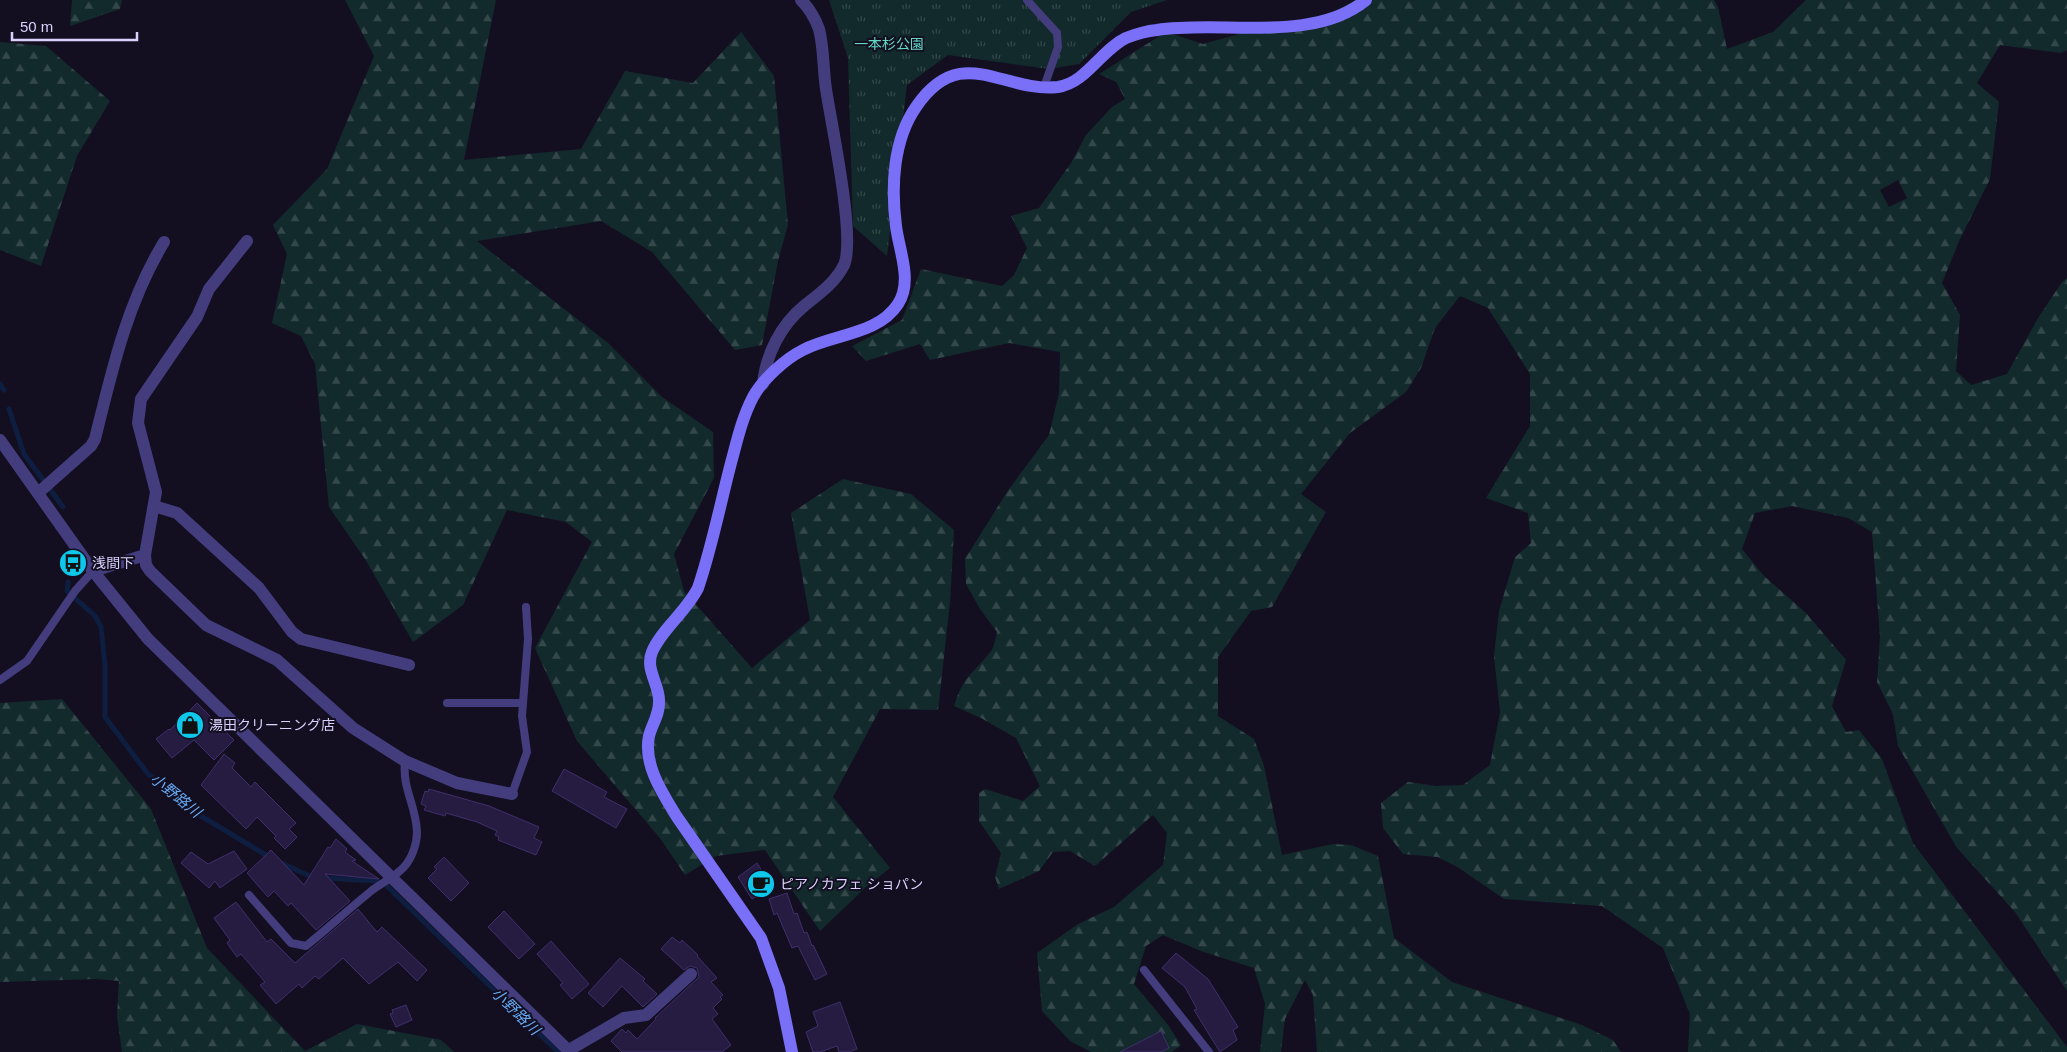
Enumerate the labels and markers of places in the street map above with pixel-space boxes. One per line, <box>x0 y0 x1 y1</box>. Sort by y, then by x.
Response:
bus stop icon: 浅間下 <box>58 548 88 578</box>
place label: 浅間下 <box>92 555 134 571</box>
shop icon: 湯田クリーニング店 <box>175 710 205 740</box>
place label: 湯田クリーニング店 <box>209 717 335 733</box>
cafe icon: ピアノカフェ ショパン <box>746 869 776 899</box>
place label: ピアノカフェ ショパン <box>780 876 923 892</box>

